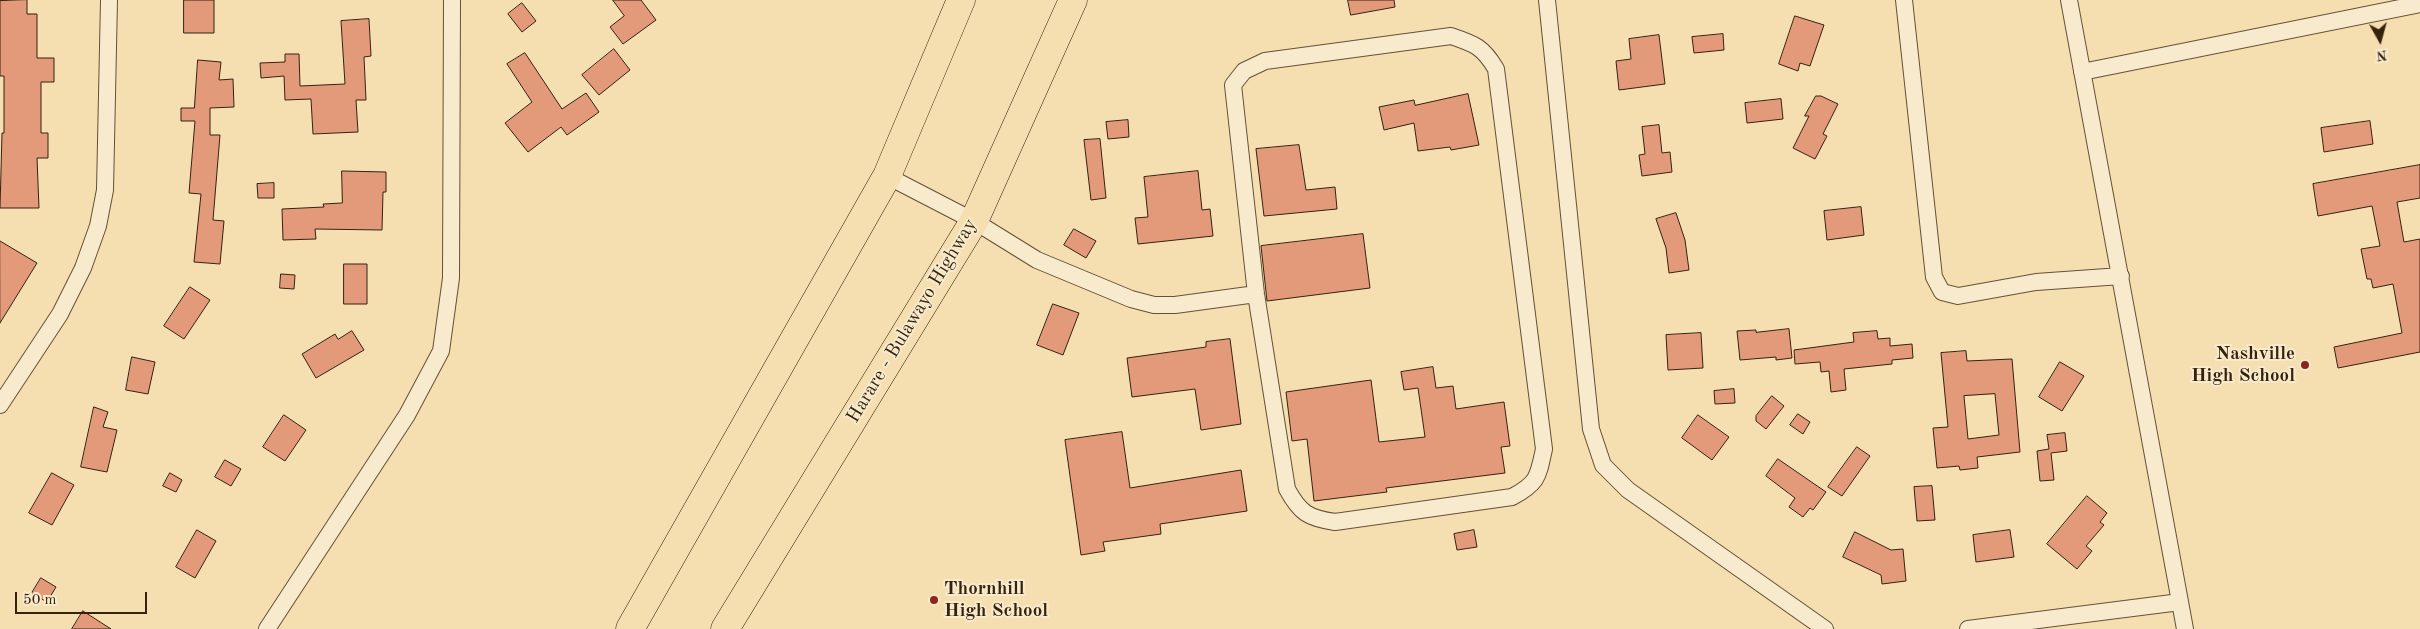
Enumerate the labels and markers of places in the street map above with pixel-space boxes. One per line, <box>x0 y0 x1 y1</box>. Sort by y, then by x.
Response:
place label: Nashville High School <box>2191 343 2295 387</box>
marker: Nashville High School <box>2299 359 2311 371</box>
place label: Thornhill High School <box>944 578 1048 622</box>
marker: Thornhill High School <box>928 594 940 606</box>

